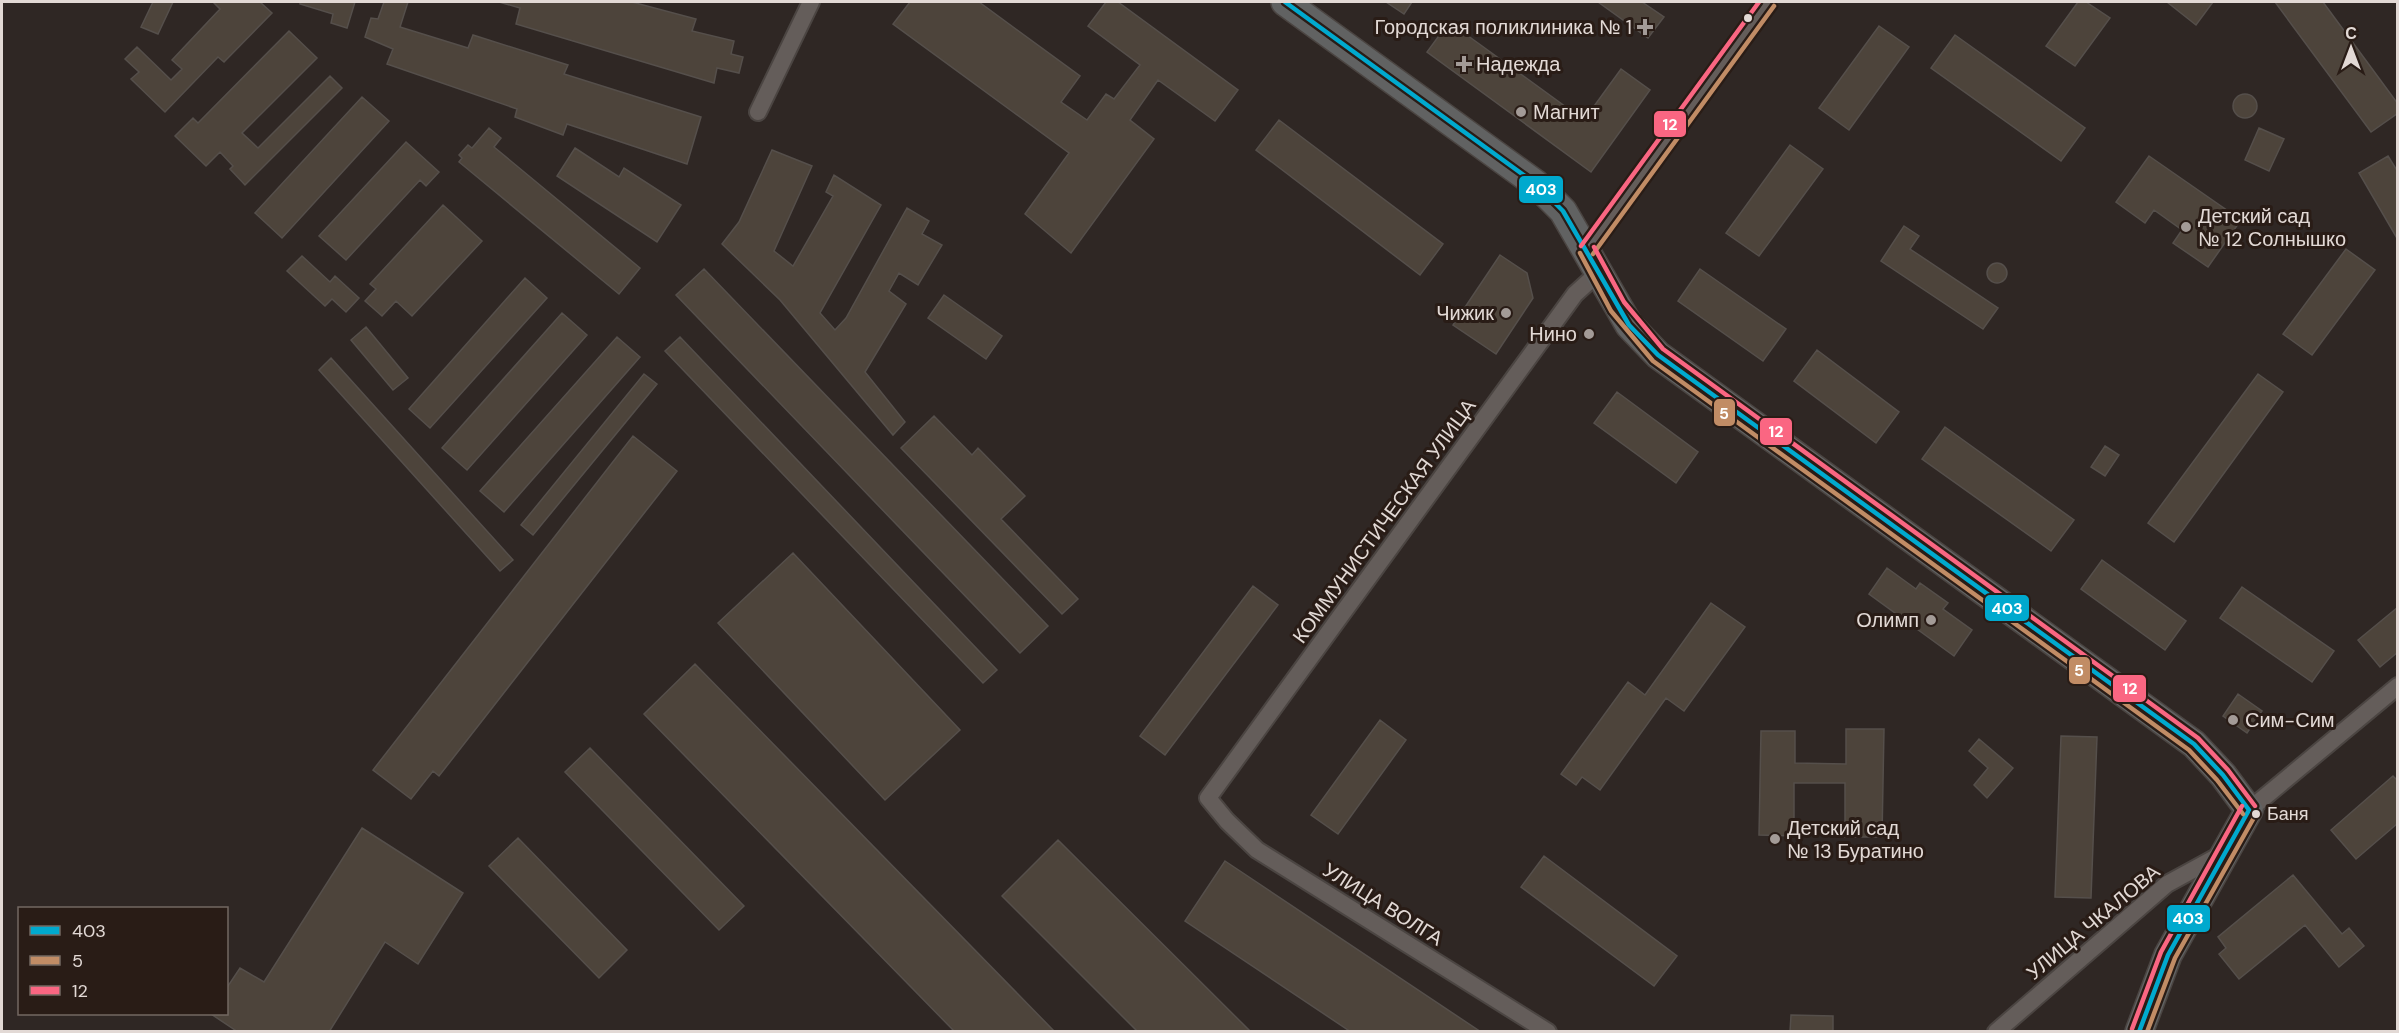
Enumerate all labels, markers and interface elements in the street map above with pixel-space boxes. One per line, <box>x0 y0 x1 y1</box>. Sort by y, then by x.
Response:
unlabelled marker <box>1742 12 1754 24</box>
place label: Городская поликлиника № 1 <box>1374 14 1632 40</box>
marker: Городская поликлиника № 1 <box>1636 18 1654 36</box>
north arrow <box>2321 18 2381 78</box>
text: С <box>2345 23 2357 44</box>
place label: Надежда <box>1476 51 1561 77</box>
marker: Надежда <box>1457 57 1471 71</box>
place label: Магнит <box>1533 99 1600 125</box>
marker: Магнит <box>1514 105 1528 119</box>
line badge: 12 <box>1653 110 1687 138</box>
text: 12 <box>1662 114 1678 135</box>
line badge: 403 <box>1518 175 1564 204</box>
text: 403 <box>1525 179 1557 200</box>
place label: Детский сад № 12 Солнышко <box>2198 203 2346 252</box>
marker: Детский сад № 12 Солнышко <box>2179 220 2193 234</box>
place label: Чижик <box>1436 300 1494 326</box>
marker: Чижик <box>1499 306 1513 320</box>
place label: Нино <box>1529 321 1577 347</box>
marker: Нино <box>1582 327 1596 341</box>
street label: КОММУНИСТИЧЕСКАЯ УЛИЦА <box>1287 393 1482 648</box>
line badge: 5 <box>1713 398 1736 427</box>
text: 5 <box>1719 403 1729 424</box>
line badge: 12 <box>1759 417 1793 446</box>
text: 12 <box>1768 421 1784 442</box>
line badge: 403 <box>1984 594 2030 622</box>
text: 403 <box>1991 598 2023 619</box>
place label: Олимп <box>1856 607 1919 633</box>
marker: Олимп <box>1924 613 1938 627</box>
line badge: 5 <box>2068 656 2091 685</box>
text: 5 <box>2074 660 2084 681</box>
line badge: 12 <box>2112 674 2147 703</box>
text: 12 <box>2122 678 2138 699</box>
place label: Сим-Сим <box>2245 707 2335 733</box>
marker: Сим-Сим <box>2226 713 2240 727</box>
place label: Баня <box>2267 802 2309 826</box>
marker: Баня <box>2250 808 2262 820</box>
place label: Детский сад № 13 Буратино <box>1787 815 1924 864</box>
marker: Детский сад № 13 Буратино <box>1768 832 1782 846</box>
street label: УЛИЦА ВОЛГА <box>1318 857 1449 952</box>
street label: УЛИЦА ЧКАЛОВА <box>2021 858 2166 985</box>
line badge: 403 <box>2166 904 2211 933</box>
legend <box>18 907 228 1015</box>
text: 403 <box>2172 908 2204 929</box>
text: 403 <box>72 919 106 943</box>
text: 5 <box>72 949 83 973</box>
text: 12 <box>72 979 88 1003</box>

